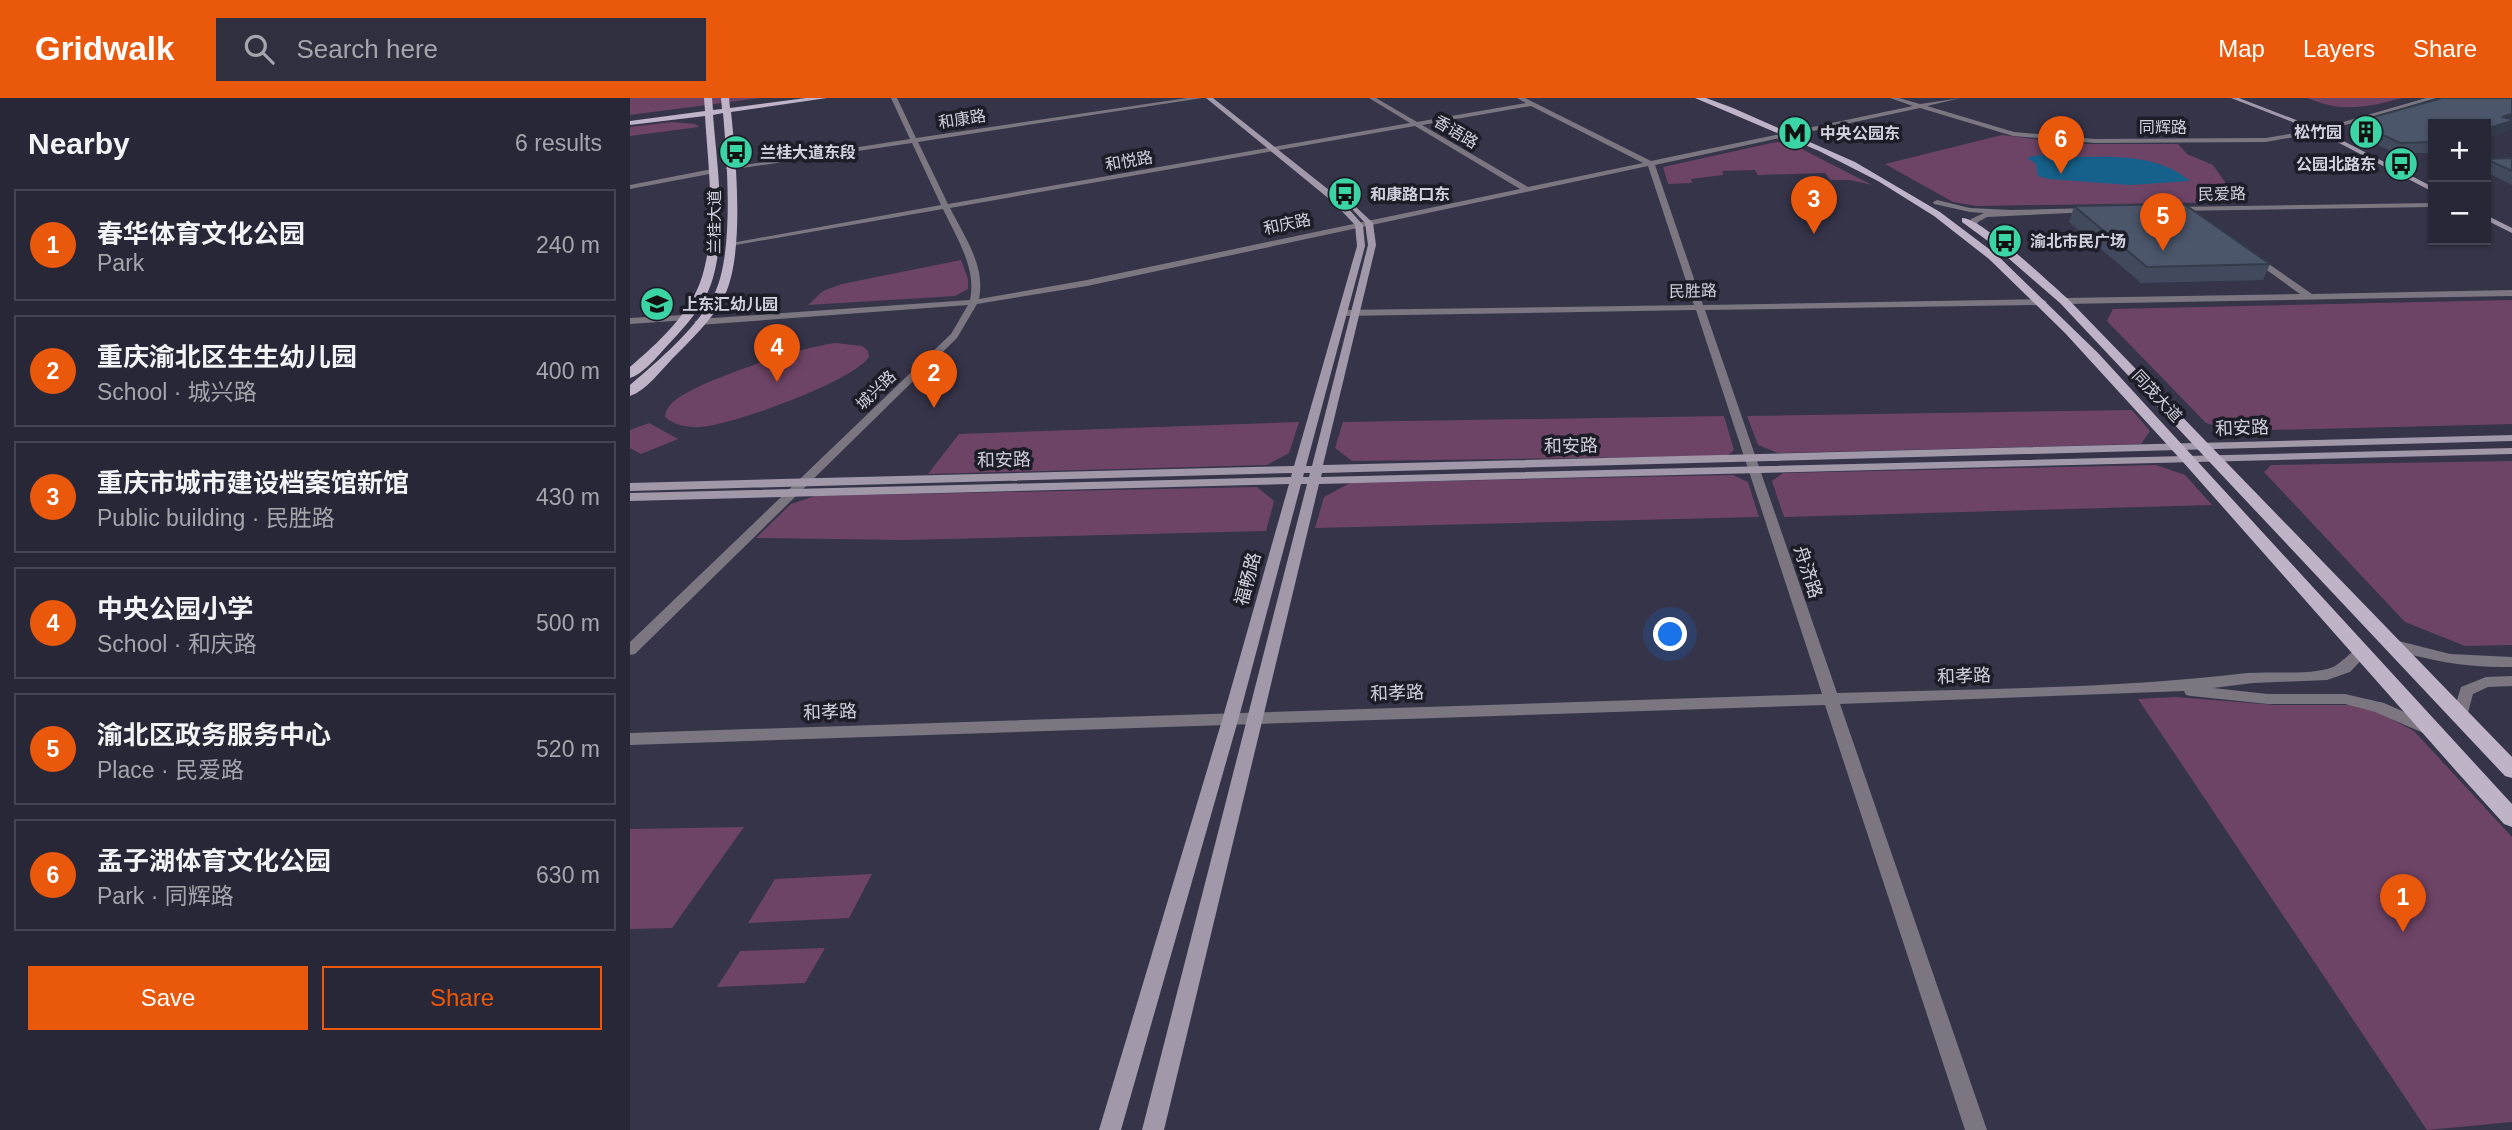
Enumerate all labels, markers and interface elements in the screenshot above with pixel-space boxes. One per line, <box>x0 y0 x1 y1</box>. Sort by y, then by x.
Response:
search box <box>216 18 706 81</box>
text: Gridwalk <box>35 30 174 67</box>
icon: search <box>240 30 278 68</box>
text: Search here <box>296 34 438 64</box>
text: Map <box>2218 35 2265 62</box>
text: Layers <box>2303 35 2375 62</box>
text: Share <box>2413 35 2477 62</box>
street label: 和康路 <box>937 107 987 131</box>
street label: 香语路 <box>1431 112 1481 152</box>
building icon: 松竹园 <box>2347 113 2385 151</box>
metro station icon: 中央公园东 <box>1776 114 1814 152</box>
pin: 6 <box>2038 116 2084 174</box>
street label: 同辉路 <box>2139 119 2187 136</box>
map controls <box>2428 119 2491 245</box>
button: + <box>2428 119 2491 182</box>
place label: 松竹园 <box>2294 124 2342 141</box>
place label: 中央公园东 <box>1820 125 1900 142</box>
text: Nearby <box>28 127 130 160</box>
text: 6 results <box>515 130 602 156</box>
bus stop icon: 兰桂大道东段 <box>717 133 755 171</box>
place label: 兰桂大道东段 <box>760 144 856 161</box>
bus stop icon: 公园北路东 <box>2382 145 2420 183</box>
street label: 和悦路 <box>1104 148 1154 174</box>
place label: 公园北路东 <box>2296 156 2376 173</box>
bus stop icon: 和康路口东 <box>1326 175 1364 213</box>
pin: 3 <box>1791 176 1837 234</box>
button: − <box>2428 182 2491 245</box>
street label: 民爱路 <box>2198 185 2246 203</box>
place label: 和康路口东 <box>1370 186 1450 203</box>
street label: 兰桂大道 <box>706 190 723 254</box>
pin: 5 <box>2140 193 2186 251</box>
street label: 和庆路 <box>1262 211 1312 237</box>
text: 春华体育文化公园 <box>97 219 305 249</box>
bus stop icon: 渝北市民广场 <box>1986 222 2024 260</box>
text: 1 <box>47 232 59 258</box>
text: 240 m <box>536 232 600 258</box>
place label: 渝北市民广场 <box>2030 233 2126 250</box>
text: Park <box>97 250 144 276</box>
street label: 民胜路 <box>1669 282 1717 300</box>
school or university icon: 上东汇幼儿园 <box>638 285 676 323</box>
place label: 上东汇幼儿园 <box>682 295 778 313</box>
pin: 4 <box>754 324 800 382</box>
text: 重庆渝北区生生幼儿园 <box>97 342 357 372</box>
pin: 2 <box>911 350 957 408</box>
text: 2 <box>47 358 59 384</box>
text: 400 m <box>536 358 600 384</box>
street label: 城兴路 <box>853 367 899 413</box>
street label: 同茂大道 <box>2129 367 2185 425</box>
text: School · 城兴路 <box>97 379 257 405</box>
street label: 和安路 <box>2215 417 2269 439</box>
street label: 和安路 <box>1544 436 1598 456</box>
street label: 和安路 <box>977 450 1031 470</box>
text: 重庆市城市建设档案馆新馆 <box>97 468 409 498</box>
text: 3 <box>47 484 59 510</box>
text: 430 m <box>536 484 600 510</box>
text: Public building · 民胜路 <box>97 505 335 531</box>
street label: 舟济路 <box>1790 543 1826 601</box>
street label: 福畅路 <box>1231 550 1265 608</box>
text: 中央公园小学 <box>97 594 253 624</box>
text: 4 <box>47 610 59 636</box>
text: 500 m <box>536 610 600 636</box>
your location <box>1653 617 1687 651</box>
text: School · 和庆路 <box>97 631 257 657</box>
street label: 和孝路 <box>1937 665 1991 687</box>
street label: 和孝路 <box>1370 682 1424 704</box>
street label: 和孝路 <box>803 701 857 723</box>
text: 渝北区政务服务中心 <box>97 720 331 750</box>
text: 5 <box>47 736 59 762</box>
text: 520 m <box>536 736 600 762</box>
text: Place · 民爱路 <box>97 757 244 783</box>
text: 孟子湖体育文化公园 <box>97 846 331 876</box>
text: 6 <box>47 862 59 888</box>
text: 630 m <box>536 862 600 888</box>
pin: 1 <box>2380 874 2426 932</box>
text: Park · 同辉路 <box>97 883 234 909</box>
button: Save <box>28 966 308 1030</box>
button: Share <box>322 966 602 1030</box>

